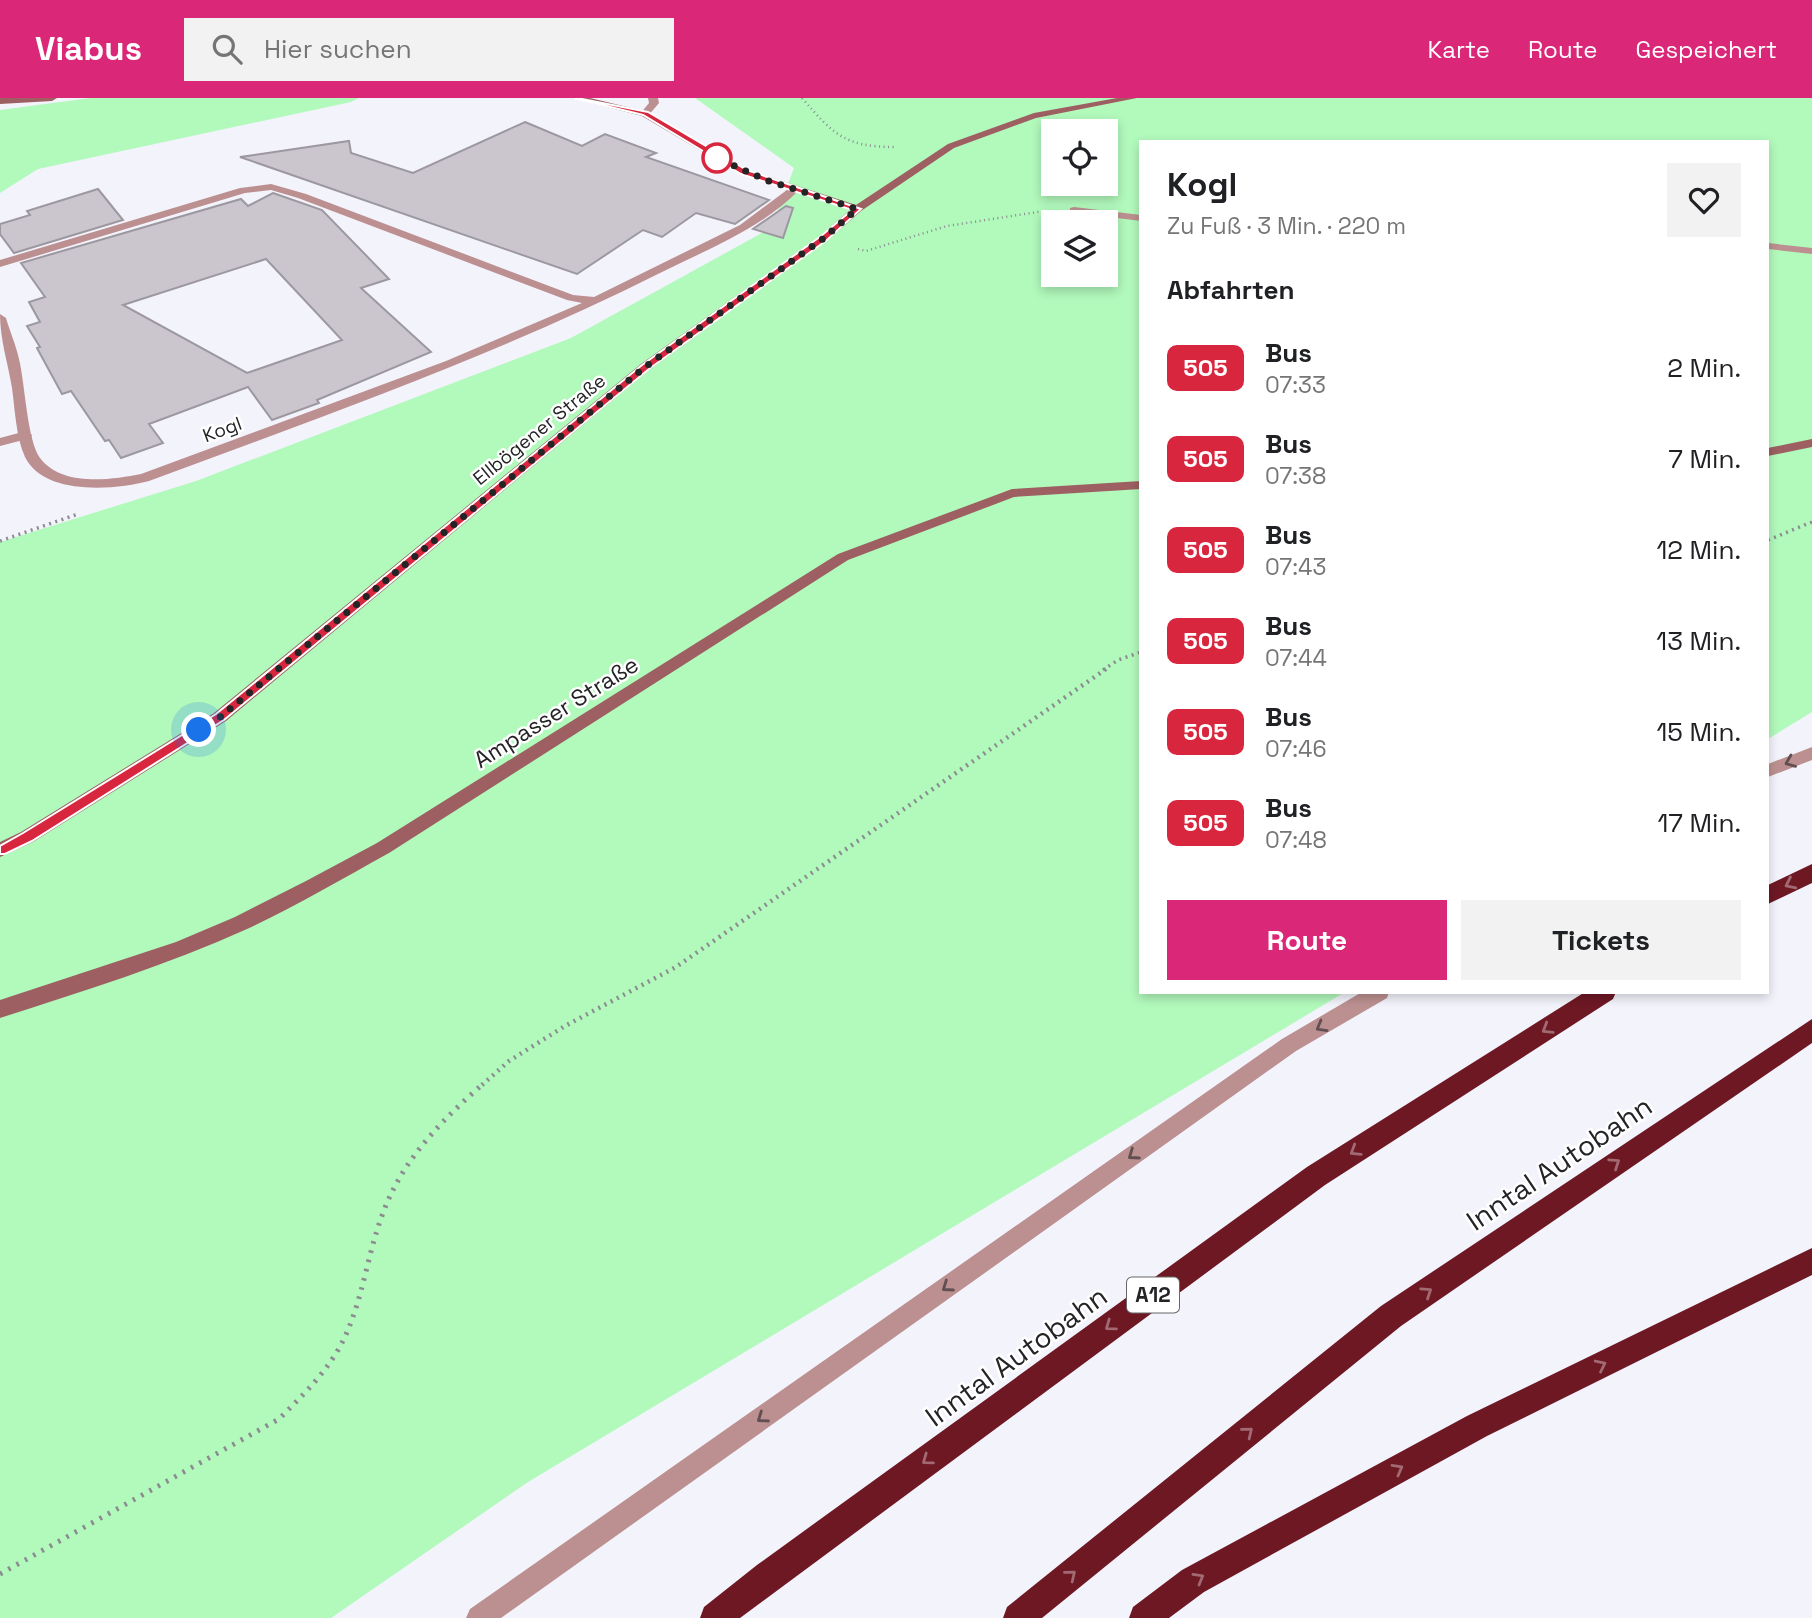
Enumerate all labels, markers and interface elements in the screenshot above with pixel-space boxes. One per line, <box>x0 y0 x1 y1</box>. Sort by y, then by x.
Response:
search box <box>184 18 674 81</box>
text: Viabus <box>35 28 142 70</box>
icon: search <box>208 30 246 68</box>
text: Hier suchen <box>264 32 412 66</box>
text: Karte <box>1428 34 1490 65</box>
text: Route <box>1528 34 1597 65</box>
text: Gespeichert <box>1635 34 1777 65</box>
map controls <box>1041 119 1118 287</box>
button: locate <box>1041 119 1118 196</box>
unlabelled marker <box>702 143 732 173</box>
button: heart <box>1667 163 1741 237</box>
text: Kogl <box>1167 164 1237 206</box>
button: layers <box>1041 210 1118 287</box>
text: Zu Fuß · 3 Min. · 220 m <box>1167 211 1406 241</box>
text: Abfahrten <box>1167 273 1295 307</box>
text: Bus <box>1265 336 1312 370</box>
text: 2 Min. <box>1667 351 1741 385</box>
text: 505 <box>1183 352 1228 383</box>
street label: Ellbögener Straße <box>468 368 611 491</box>
text: 07:33 <box>1265 370 1326 400</box>
street label: Kogl <box>199 411 245 448</box>
text: Bus <box>1265 427 1312 461</box>
text: 7 Min. <box>1668 442 1741 476</box>
text: 505 <box>1183 443 1228 474</box>
text: 07:38 <box>1265 461 1326 491</box>
text: Bus <box>1265 518 1312 552</box>
text: 12 Min. <box>1656 533 1741 567</box>
text: 505 <box>1183 534 1228 565</box>
text: 07:43 <box>1265 552 1326 582</box>
text: Bus <box>1265 609 1312 643</box>
text: 13 Min. <box>1656 624 1741 658</box>
text: 505 <box>1183 625 1228 656</box>
text: 07:44 <box>1265 643 1327 673</box>
street label: Ampasser Straße <box>468 649 644 775</box>
text: Bus <box>1265 700 1312 734</box>
your location <box>181 712 216 747</box>
text: 15 Min. <box>1656 715 1741 749</box>
text: 505 <box>1183 716 1228 747</box>
text: 07:46 <box>1265 734 1327 764</box>
one-way arrow <box>1784 754 1796 768</box>
text: Bus <box>1265 791 1312 825</box>
text: 17 Min. <box>1657 806 1741 840</box>
text: 505 <box>1183 807 1228 838</box>
text: 07:48 <box>1265 825 1327 855</box>
one-way arrow <box>1785 876 1797 890</box>
button: Route <box>1167 900 1447 980</box>
button: Tickets <box>1461 900 1741 980</box>
one-way arrow <box>1315 1019 1328 1032</box>
one-way arrow <box>1542 1020 1555 1033</box>
street label: Inntal Autobahn <box>1459 1088 1659 1238</box>
one-way arrow <box>1350 1143 1363 1156</box>
one-way arrow <box>1128 1147 1141 1160</box>
one-way arrow <box>1607 1158 1620 1171</box>
street label: Inntal Autobahn <box>918 1278 1114 1434</box>
road number: A12 <box>1127 1278 1179 1312</box>
one-way arrow <box>942 1279 955 1291</box>
one-way arrow <box>1419 1288 1432 1300</box>
one-way arrow <box>1106 1318 1118 1330</box>
one-way arrow <box>1594 1360 1606 1374</box>
one-way arrow <box>757 1410 770 1422</box>
one-way arrow <box>1239 1428 1252 1440</box>
one-way arrow <box>922 1452 935 1464</box>
one-way arrow <box>1391 1464 1404 1477</box>
one-way arrow <box>1063 1571 1076 1583</box>
one-way arrow <box>1191 1573 1204 1586</box>

